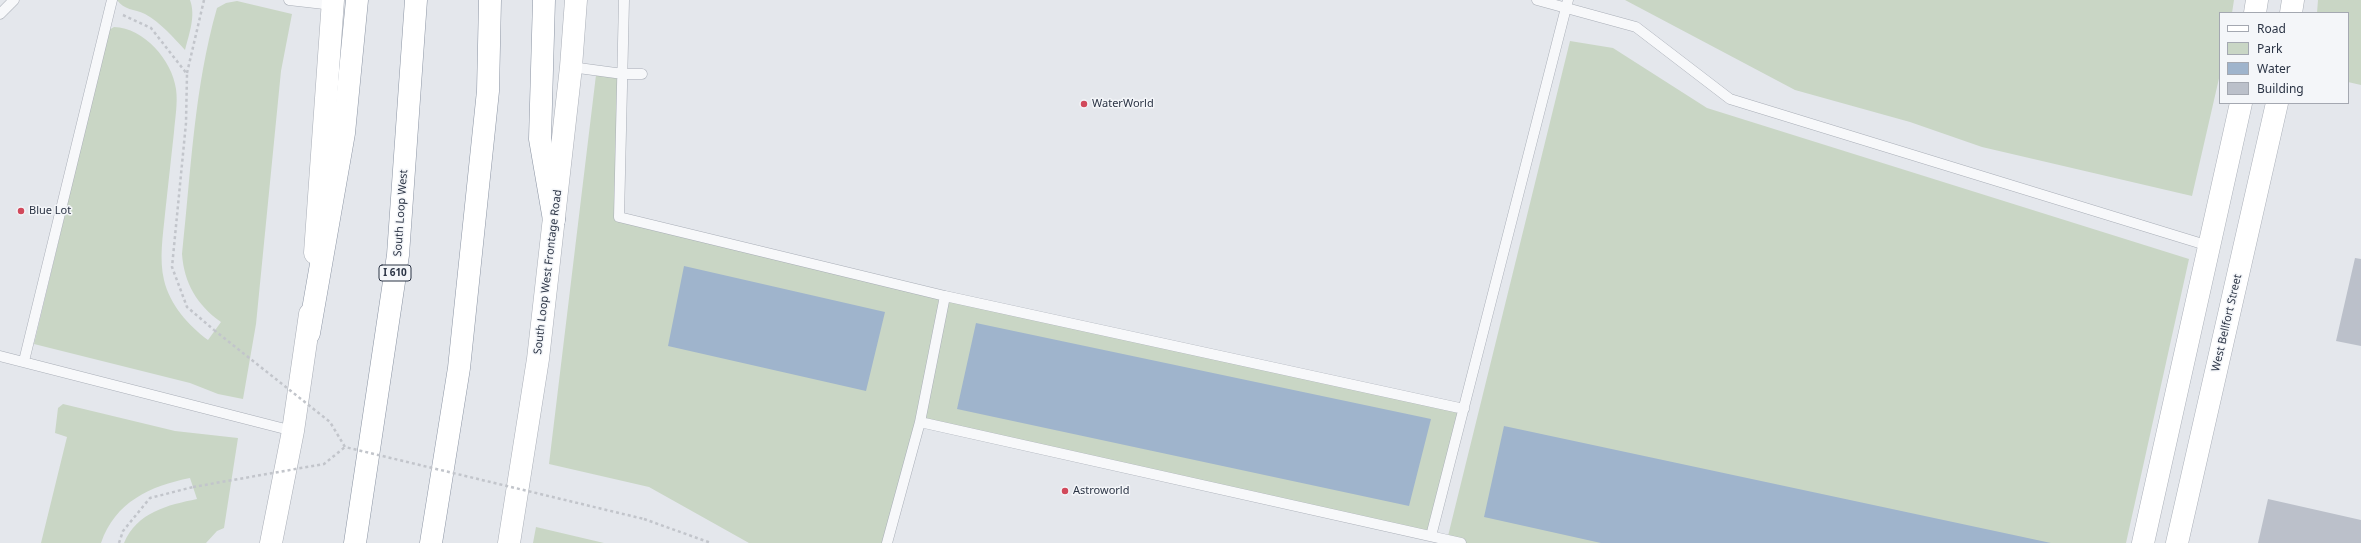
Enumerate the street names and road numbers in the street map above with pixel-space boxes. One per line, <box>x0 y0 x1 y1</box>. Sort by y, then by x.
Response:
street label: South Loop West <box>391 169 411 257</box>
street label: South Loop West Frontage Road <box>531 189 565 355</box>
road number: I 610 <box>379 265 411 281</box>
street label: West Bellfort Street <box>2209 273 2245 373</box>

